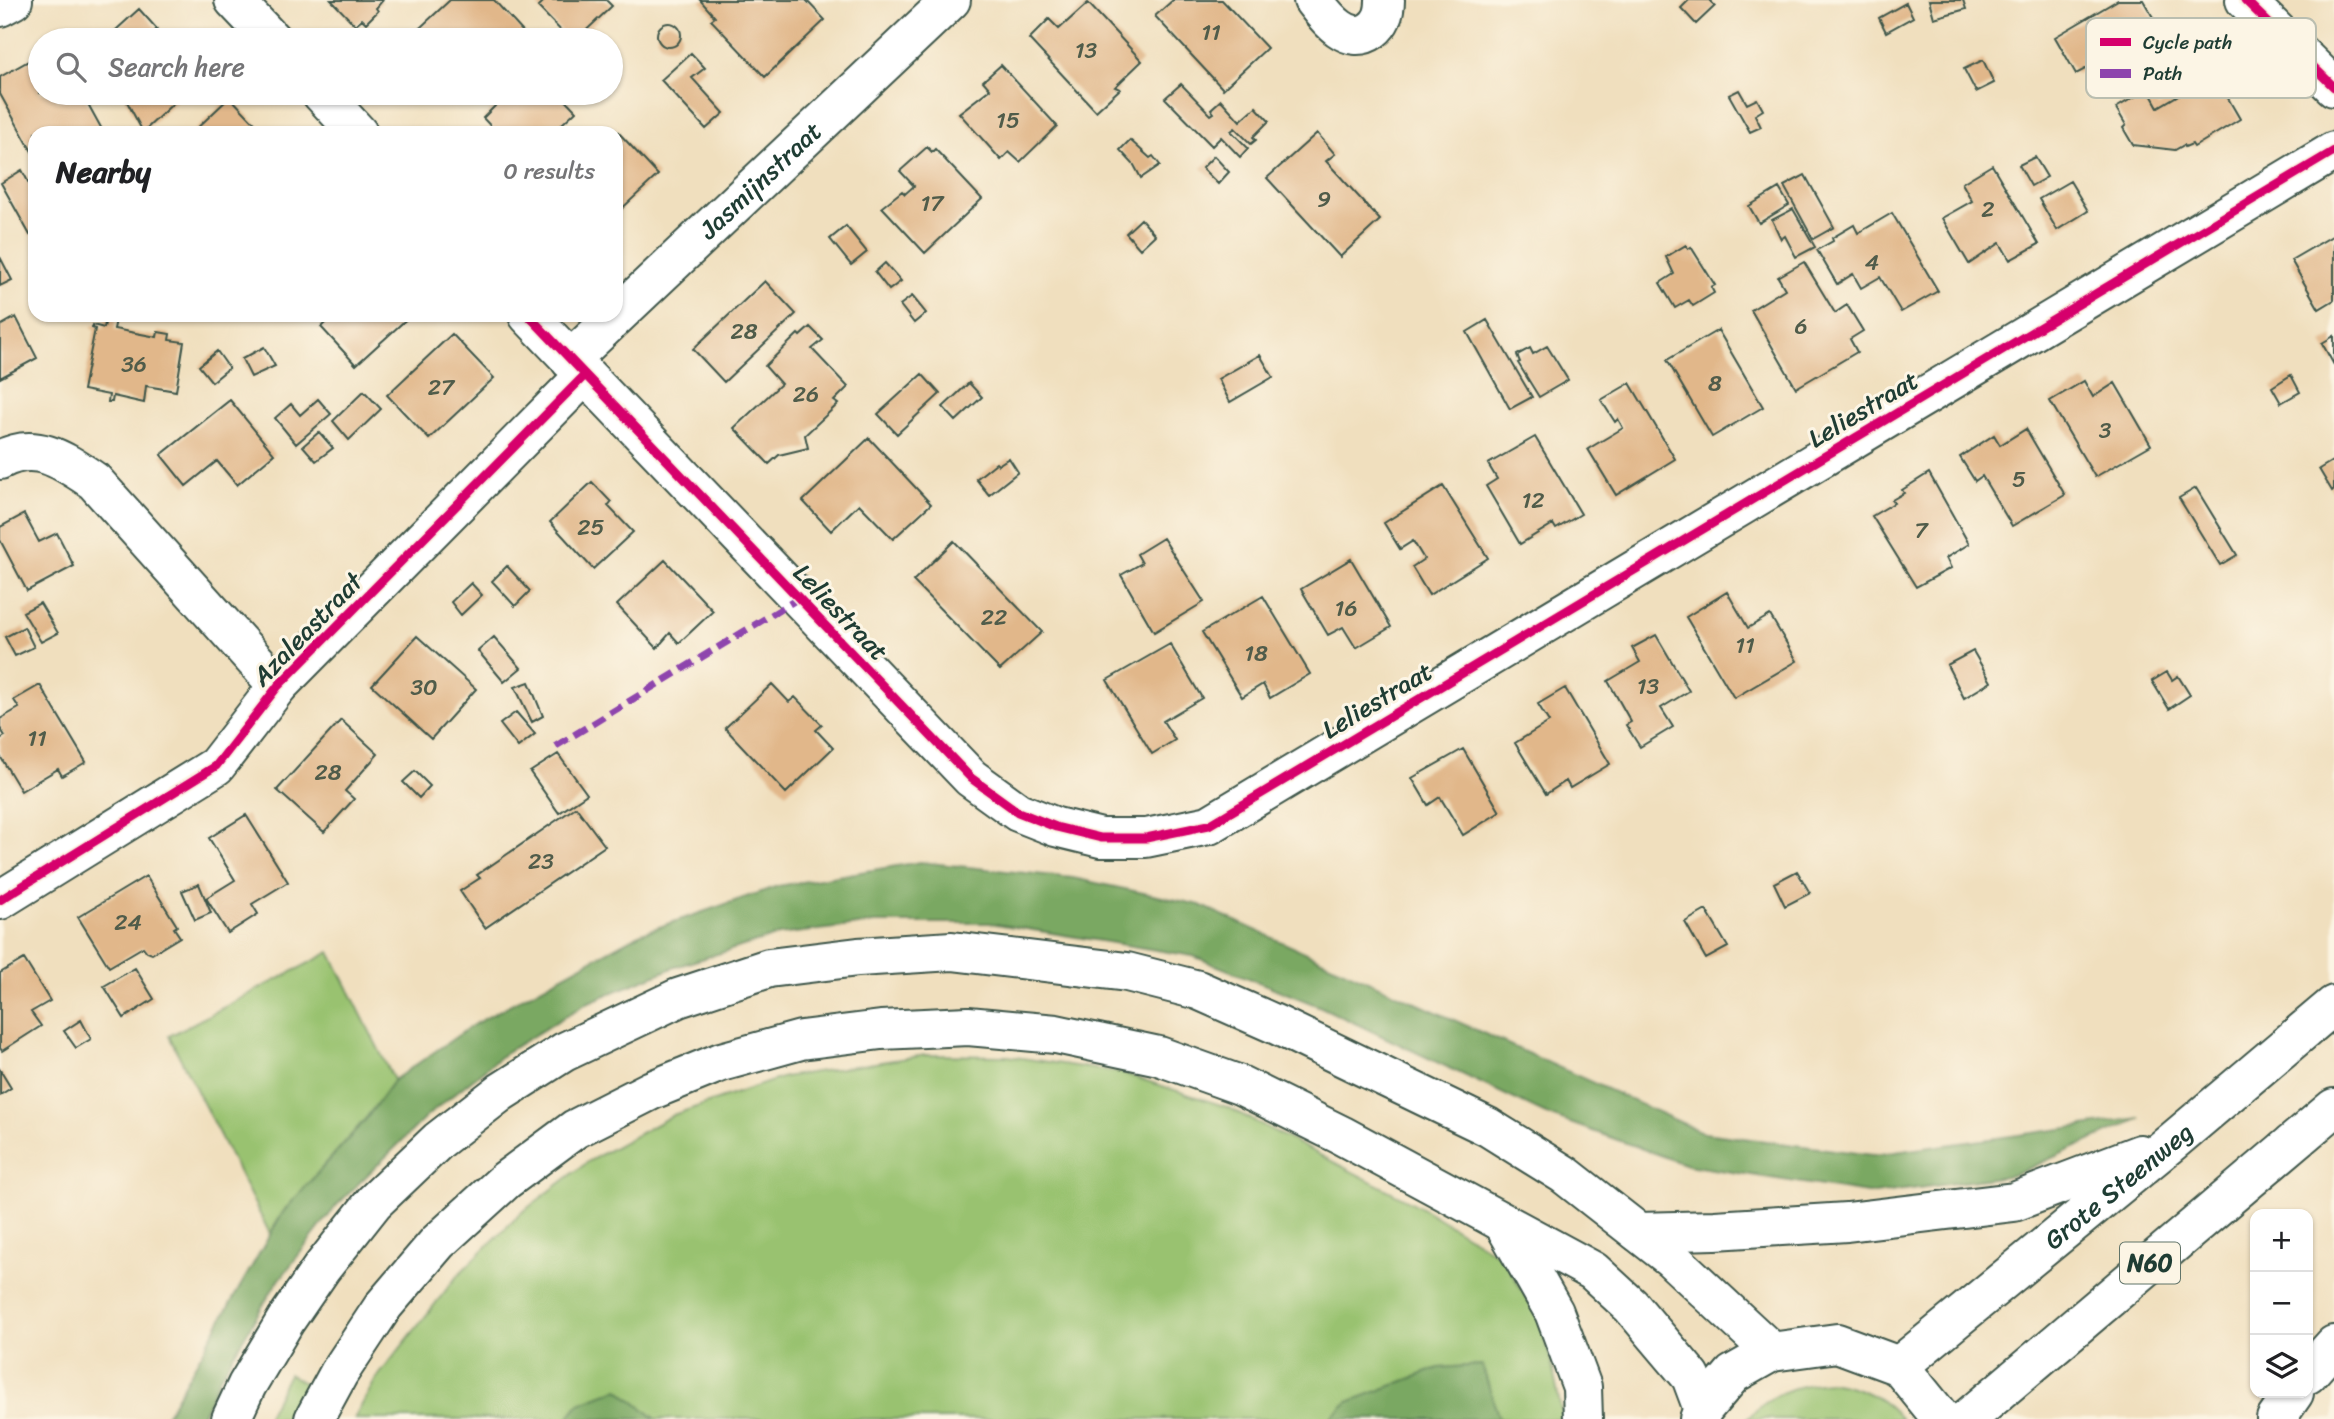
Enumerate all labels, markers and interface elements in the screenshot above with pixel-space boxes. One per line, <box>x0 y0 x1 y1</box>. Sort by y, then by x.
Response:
house number: 11 <box>1201 12 1221 53</box>
legend <box>2086 18 2316 98</box>
text: Cycle path <box>2143 26 2232 59</box>
search box <box>28 28 623 105</box>
house number: 13 <box>1075 30 1098 71</box>
text: Search here <box>108 44 245 90</box>
icon: search <box>52 48 90 86</box>
text: Path <box>2143 57 2182 90</box>
house number: 15 <box>996 100 1020 141</box>
street label: Jasmijnstraat <box>687 110 833 251</box>
text: Nearby <box>56 145 151 199</box>
text: 0 results <box>503 151 595 192</box>
house number: 9 <box>1317 179 1331 220</box>
house number: 17 <box>921 183 945 224</box>
house number: 2 <box>1981 189 1995 230</box>
house number: 4 <box>1865 242 1879 283</box>
house number: 6 <box>1794 306 1808 347</box>
house number: 28 <box>730 311 758 352</box>
house number: 36 <box>121 344 147 385</box>
street label: Leliestraat <box>1798 358 1928 460</box>
house number: 8 <box>1708 363 1722 404</box>
house number: 27 <box>428 367 456 408</box>
house number: 26 <box>793 374 819 415</box>
house number: 3 <box>2099 410 2112 451</box>
house number: 5 <box>2012 459 2026 500</box>
house number: 12 <box>1521 480 1545 521</box>
house number: 25 <box>577 507 605 548</box>
house number: 7 <box>1914 510 1929 551</box>
street label: Leliestraat <box>782 552 900 672</box>
street label: Azaleastraat <box>239 560 375 698</box>
house number: 16 <box>1335 588 1357 629</box>
house number: 22 <box>981 597 1007 638</box>
house number: 11 <box>1735 625 1755 666</box>
house number: 18 <box>1244 633 1268 674</box>
street label: Leliestraat <box>1312 649 1442 751</box>
house number: 13 <box>1637 666 1660 707</box>
house number: 30 <box>410 667 438 708</box>
house number: 11 <box>27 718 47 759</box>
house number: 28 <box>314 752 342 793</box>
house number: 23 <box>528 841 554 882</box>
house number: 24 <box>114 902 142 943</box>
street label: Grote Steenweg <box>2033 1110 2204 1262</box>
map controls <box>2250 1209 2313 1398</box>
button: + <box>2250 1209 2313 1272</box>
road number: N60 <box>2120 1242 2180 1283</box>
button: − <box>2250 1272 2313 1335</box>
button: layers <box>2250 1335 2313 1398</box>

